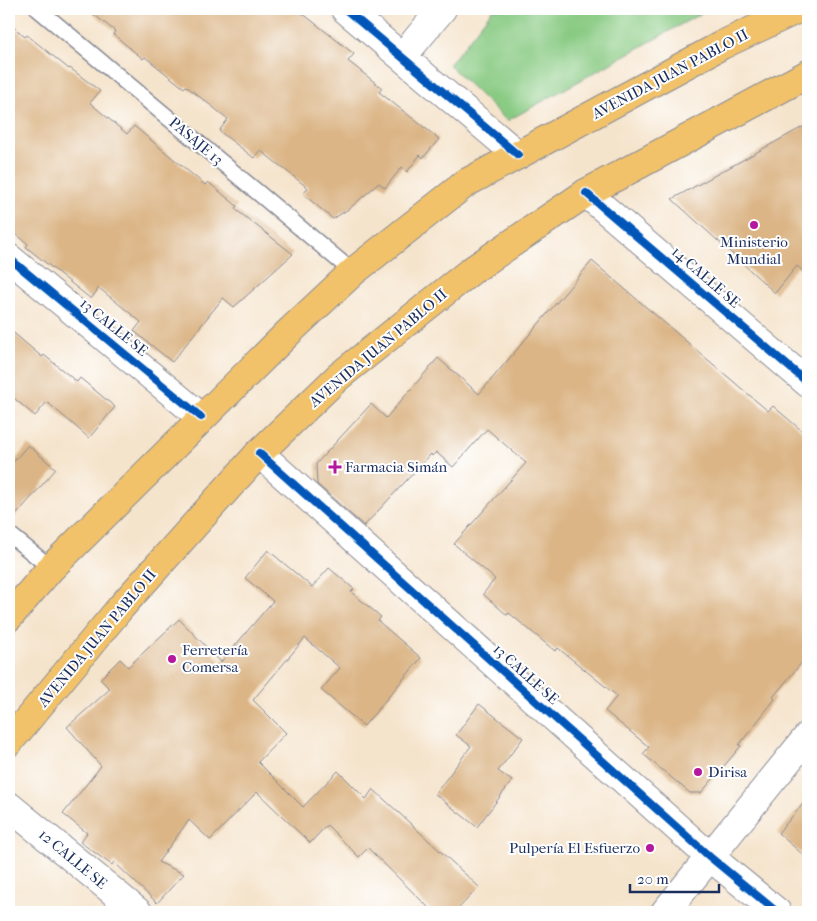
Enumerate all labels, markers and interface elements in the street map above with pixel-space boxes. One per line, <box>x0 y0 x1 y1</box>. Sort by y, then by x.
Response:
street label: AVENIDA JUAN PABLO II <box>588 25 751 123</box>
street label: PASAJE 13 <box>165 113 227 169</box>
marker: Ministerio Mundial <box>748 219 760 231</box>
place label: Ministerio Mundial <box>720 233 788 268</box>
street label: 14 CALLE SE <box>668 242 744 312</box>
street label: AVENIDA JUAN PABLO II <box>305 285 451 412</box>
street label: 13 CALLE SE <box>77 294 151 360</box>
place label: Farmacia Simán <box>345 458 447 476</box>
marker: Farmacia Simán <box>329 461 341 473</box>
street label: AVENIDA JUAN PABLO II <box>33 565 160 711</box>
street label: 13 CALLE SE <box>490 640 562 708</box>
place label: Ferretería Comersa <box>182 641 249 676</box>
marker: Ferretería Comersa <box>166 653 178 665</box>
place label: Dirisa <box>708 763 748 781</box>
marker: Dirisa <box>692 766 704 778</box>
street label: 12 CALLE SE <box>35 825 111 893</box>
place label: Pulpería El Esfuerzo <box>509 839 640 857</box>
marker: Pulpería El Esfuerzo <box>644 842 656 854</box>
scale bar <box>630 861 718 893</box>
text: 20 m <box>637 870 669 888</box>

